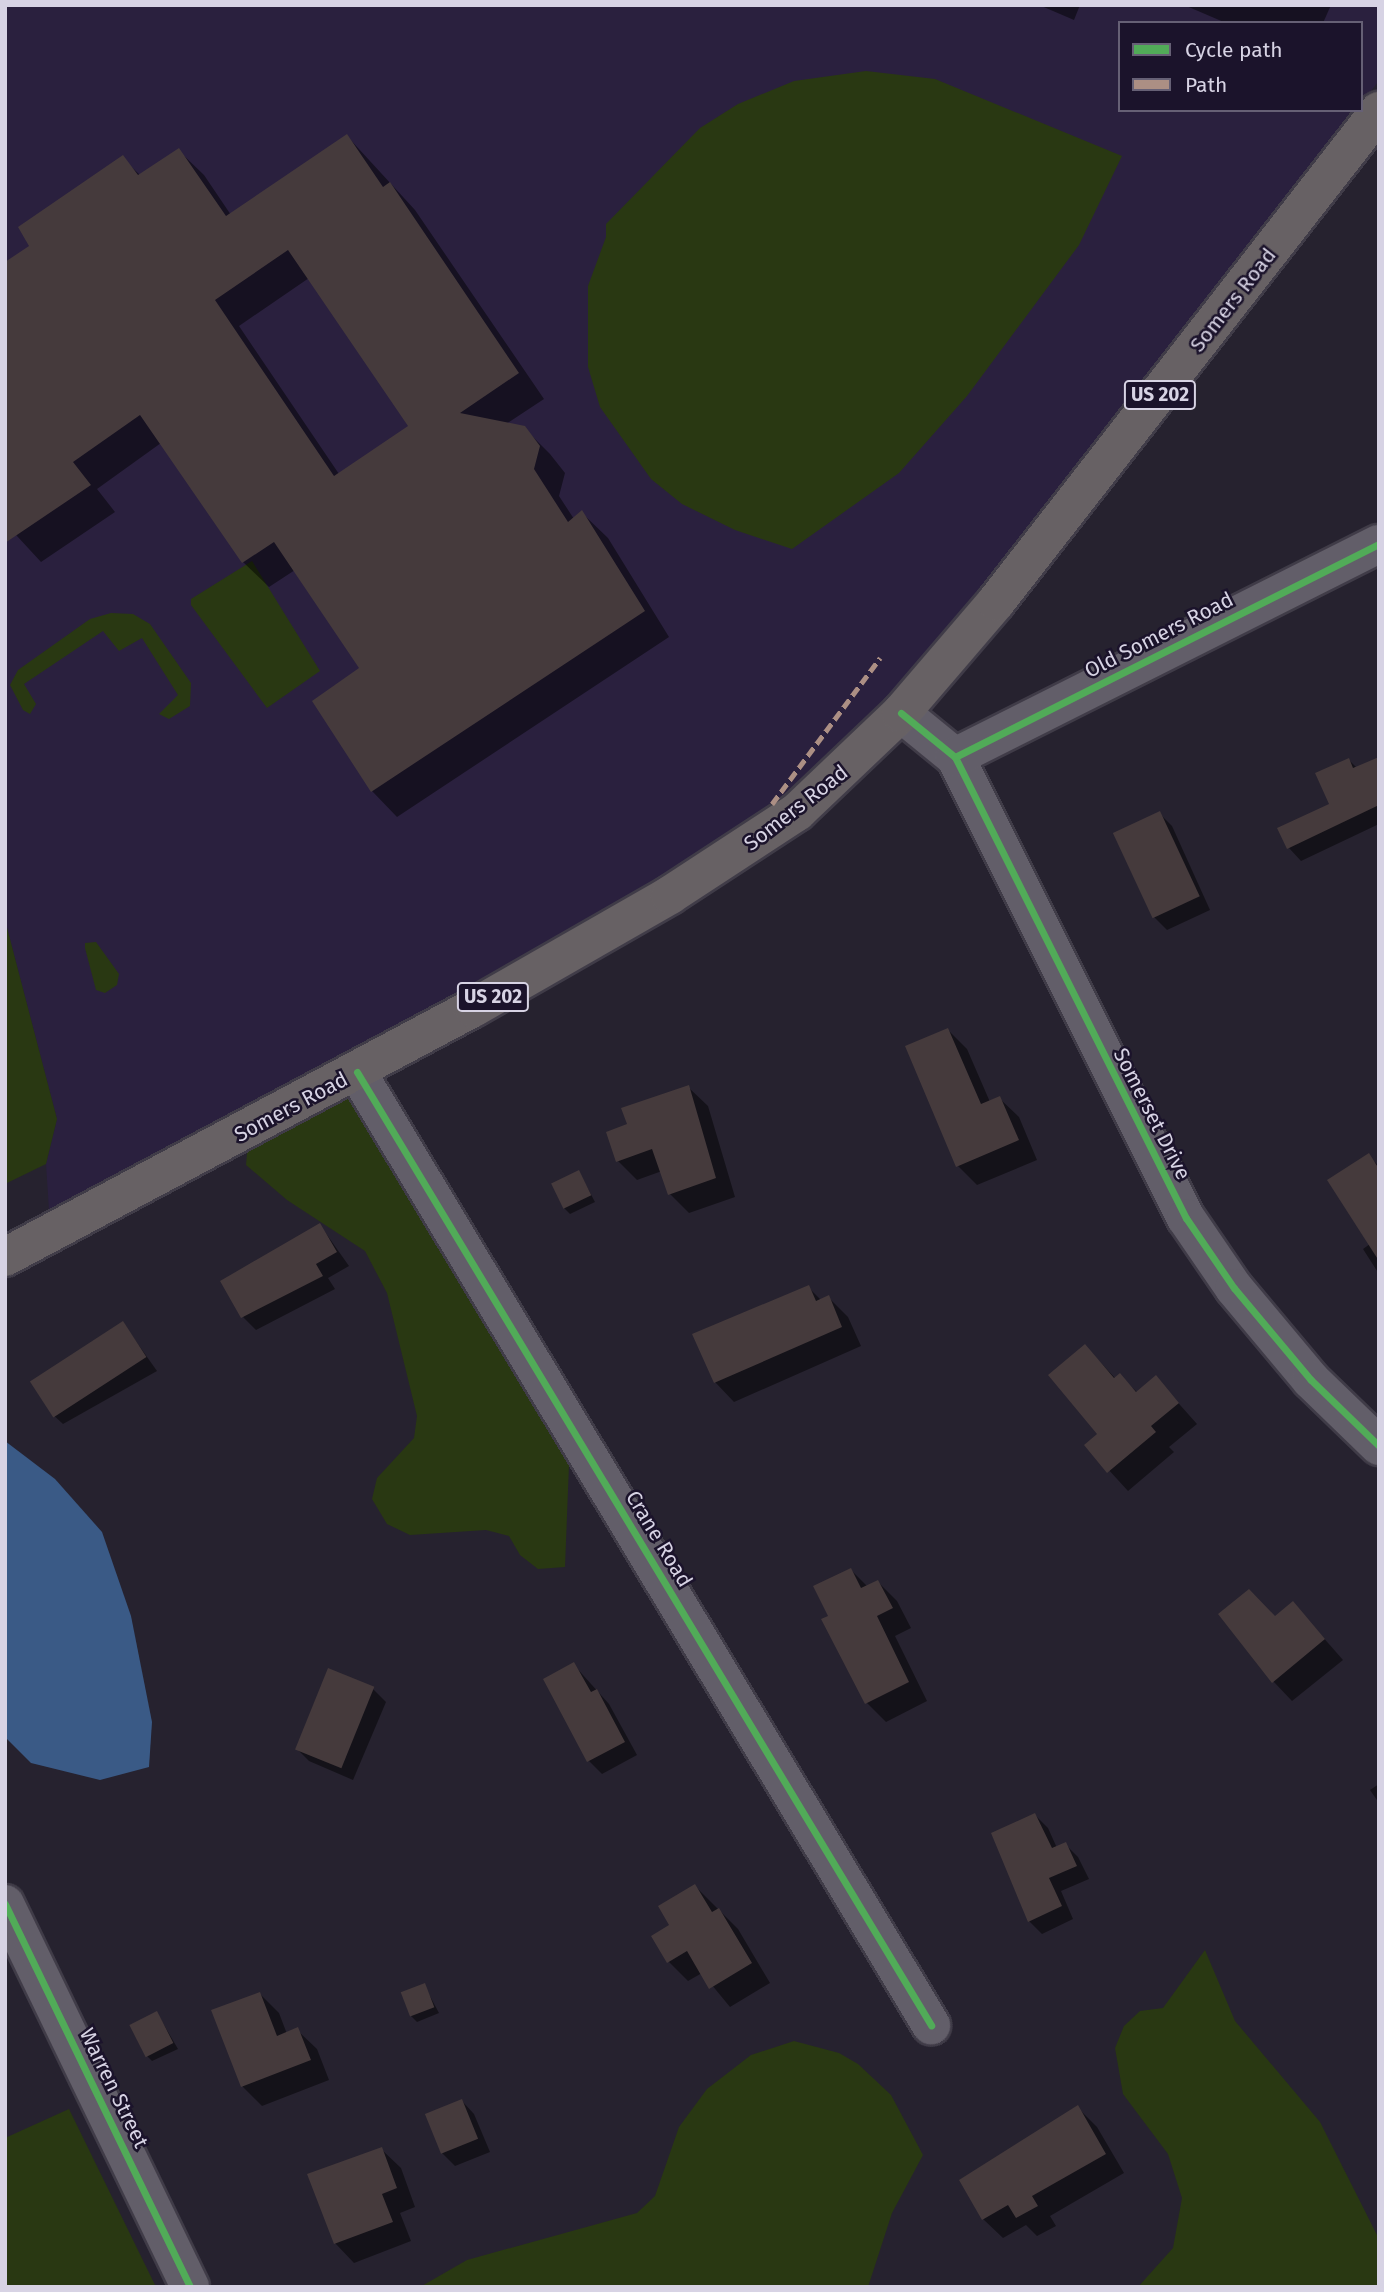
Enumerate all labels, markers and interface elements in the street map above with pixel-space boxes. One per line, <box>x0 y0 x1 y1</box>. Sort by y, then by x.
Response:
legend <box>1118 21 1363 112</box>
text: Cycle path <box>1185 37 1283 63</box>
text: Path <box>1185 72 1227 98</box>
street label: Somers Road <box>1185 243 1281 357</box>
road number: US 202 <box>1123 380 1197 410</box>
street label: Old Somers Road <box>1080 587 1238 683</box>
street label: Somers Road <box>739 760 853 856</box>
road number: US 202 <box>456 981 530 1012</box>
street label: Somerset Drive <box>1108 1044 1196 1184</box>
street label: Somers Road <box>230 1067 352 1147</box>
street label: Crane Road <box>620 1486 698 1592</box>
street label: Warren Street <box>74 2024 154 2152</box>

